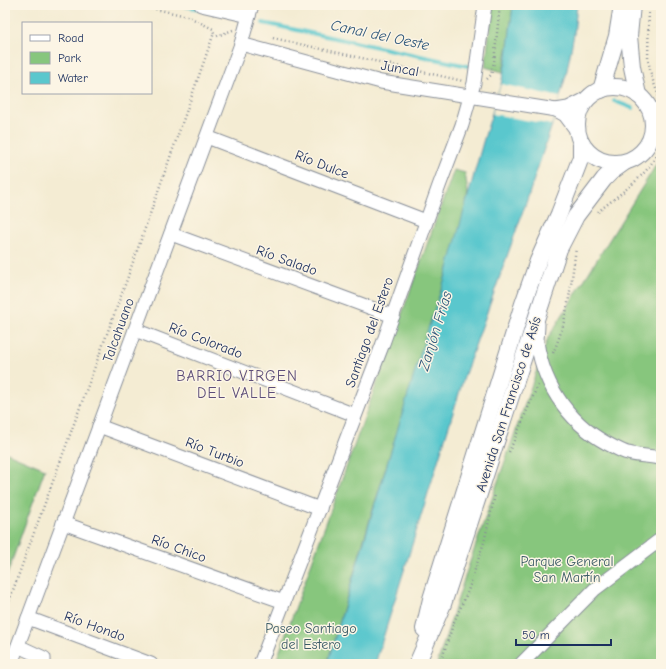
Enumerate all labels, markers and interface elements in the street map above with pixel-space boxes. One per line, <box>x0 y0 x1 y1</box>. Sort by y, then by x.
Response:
water label: Canal del Oeste <box>329 16 431 54</box>
legend <box>22 22 152 94</box>
text: Road <box>58 31 84 45</box>
text: Park <box>58 51 81 65</box>
street label: Juncal <box>380 57 420 80</box>
text: Water <box>58 71 88 85</box>
street label: Río Dulce <box>292 146 351 183</box>
street label: Río Salado <box>254 242 320 279</box>
street label: Santiago del Estero <box>342 275 397 390</box>
water label: Zanjón Frías <box>414 288 456 374</box>
street label: Talcahuano <box>99 296 138 365</box>
street label: Avenida San Francisco de Asís <box>472 314 545 494</box>
street label: Río Colorado <box>167 319 245 362</box>
district label: BARRIO VIRGEN DEL VALLE <box>176 367 298 402</box>
street label: Río Turbio <box>183 433 247 471</box>
street label: Río Chico <box>149 531 209 566</box>
park label: Parque General San Martín <box>520 553 614 586</box>
street label: Río Hondo <box>62 608 128 645</box>
park label: Paseo Santiago del Estero <box>265 620 357 653</box>
scale bar <box>516 621 611 647</box>
text: 50 m <box>522 628 550 642</box>

